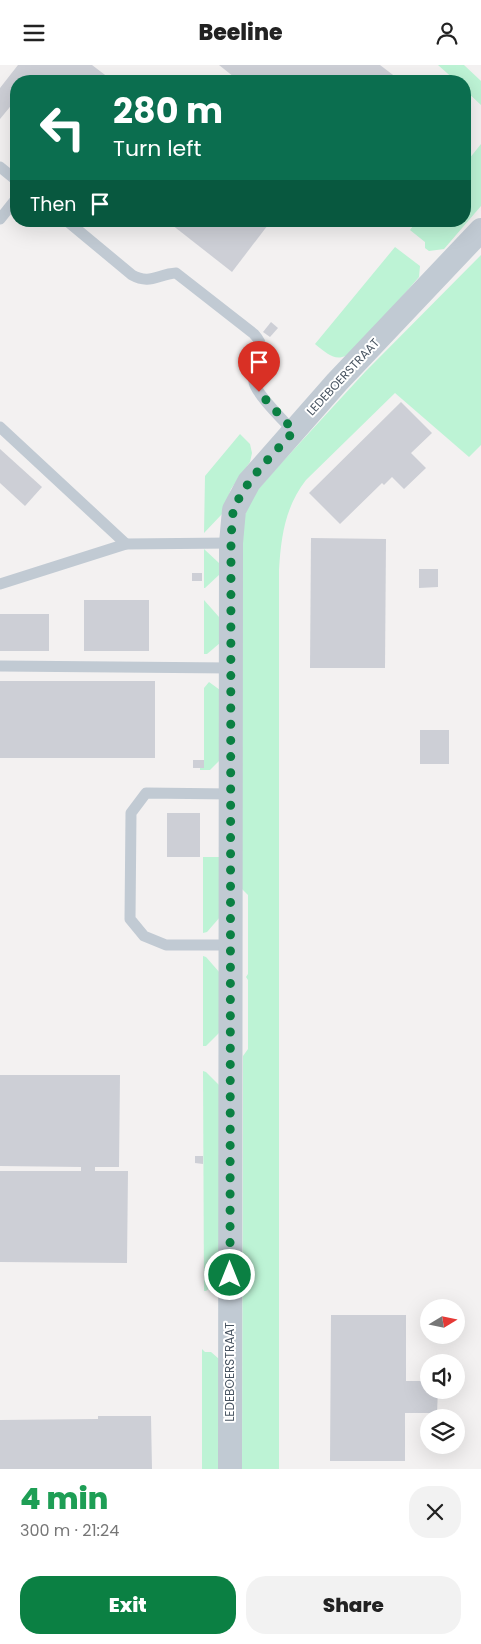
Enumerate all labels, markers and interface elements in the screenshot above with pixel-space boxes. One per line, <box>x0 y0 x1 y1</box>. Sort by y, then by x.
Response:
text: Beeline <box>198 17 283 48</box>
icon: menu <box>20 19 48 47</box>
icon: person <box>433 19 461 47</box>
text: 280 m <box>113 86 223 135</box>
icon: left <box>30 95 95 160</box>
text: Turn left <box>113 133 201 164</box>
icon: arrive <box>86 190 114 218</box>
text: Then <box>30 191 76 218</box>
street label: LEDEBOERSTRAAT <box>302 334 383 419</box>
pin <box>238 341 280 392</box>
icon: arrive <box>245 348 273 376</box>
position arrow <box>203 1248 255 1300</box>
north arrow <box>420 1299 465 1344</box>
map controls <box>420 1299 465 1454</box>
street label: LEDEBOERSTRAAT <box>221 1322 238 1422</box>
button: sound <box>420 1354 465 1399</box>
button: layers <box>420 1409 465 1454</box>
text: 4 min <box>20 1477 108 1520</box>
button: close <box>409 1486 461 1538</box>
text: 300 m · 21:24 <box>20 1519 119 1542</box>
button: Exit <box>20 1576 236 1634</box>
button: Share <box>246 1576 461 1634</box>

